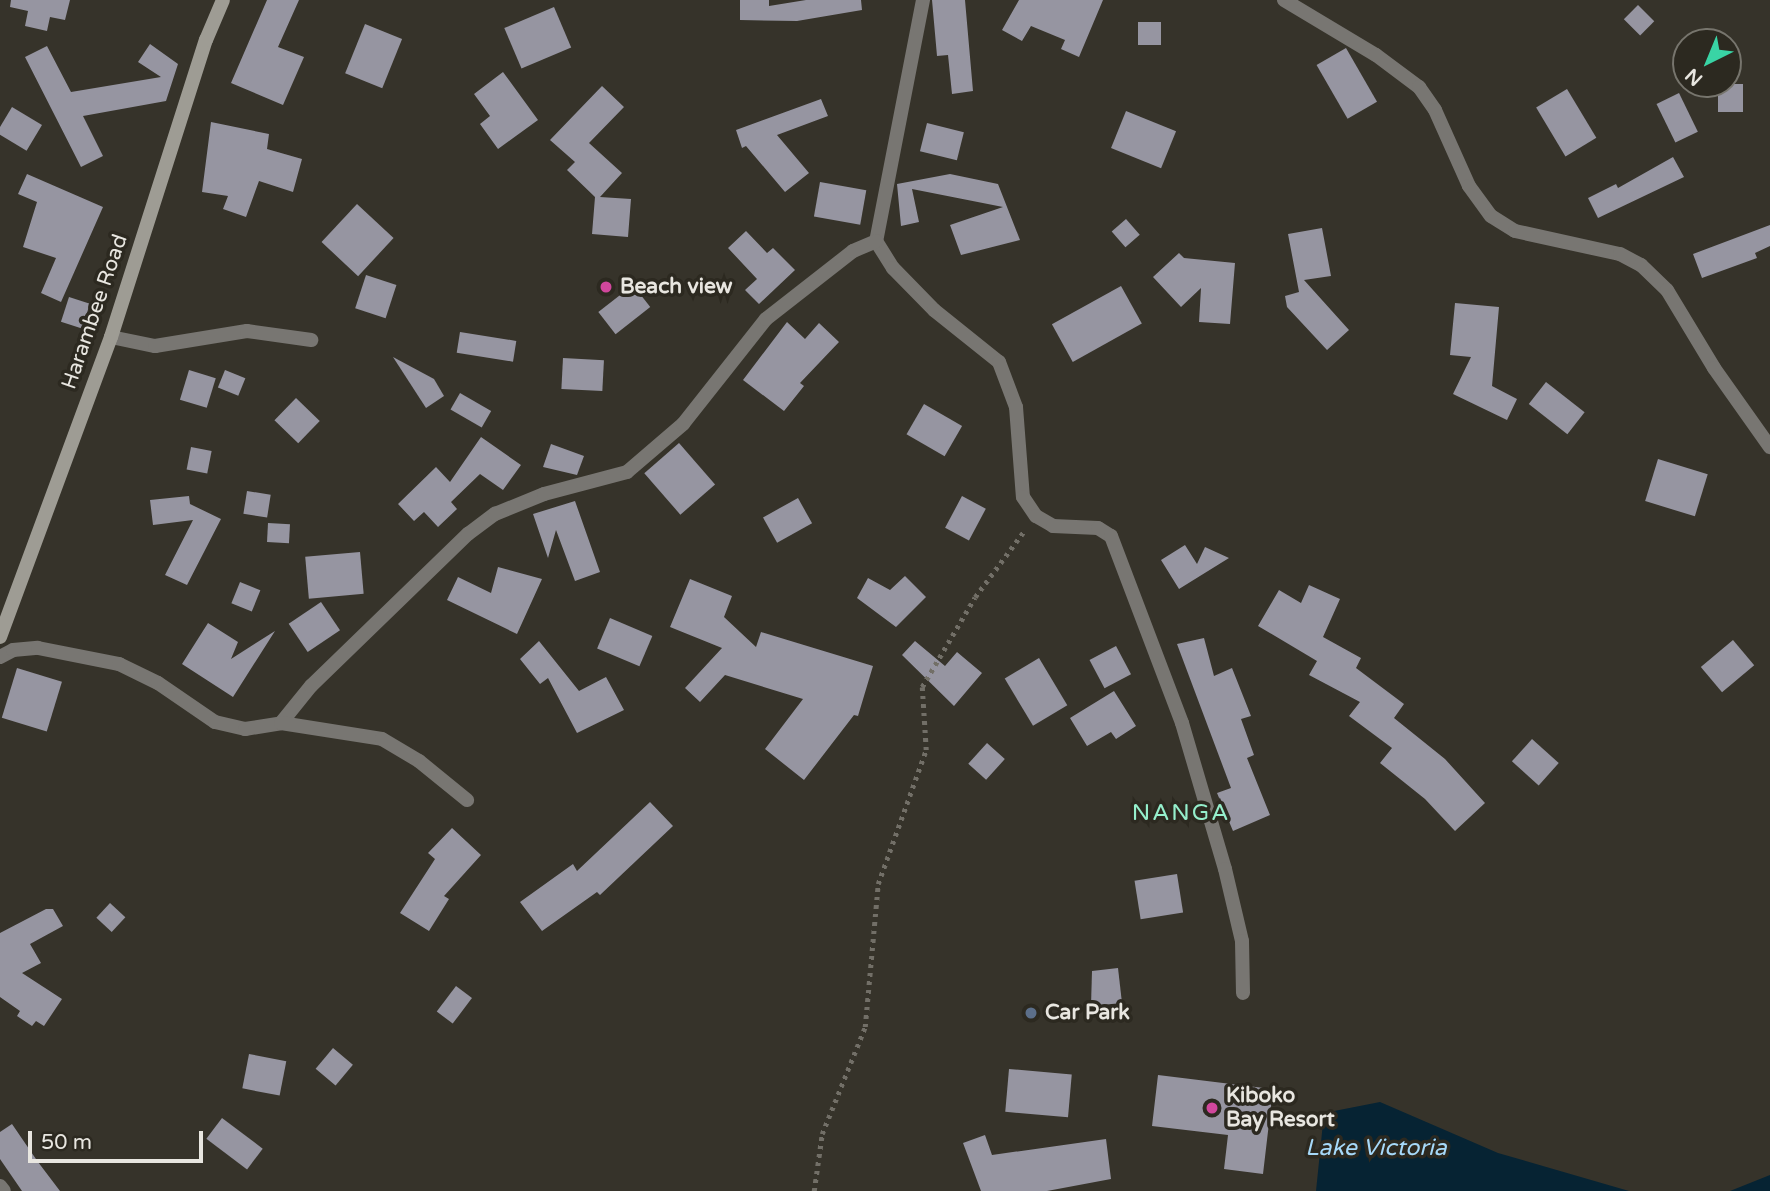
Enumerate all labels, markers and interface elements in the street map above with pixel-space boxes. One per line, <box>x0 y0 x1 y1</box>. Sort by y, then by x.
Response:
north arrow <box>1672 28 1742 98</box>
text: N <box>1681 64 1707 90</box>
street label: Harambee Road <box>57 231 133 393</box>
place label: Beach view <box>620 274 732 300</box>
marker: Beach view <box>598 279 614 295</box>
district label: NANGA <box>1132 799 1230 827</box>
place label: Car Park <box>1045 1000 1130 1026</box>
marker: Car Park <box>1023 1005 1039 1021</box>
place label: Kiboko Bay Resort <box>1226 1083 1335 1133</box>
marker: Kiboko Bay Resort <box>1204 1100 1220 1116</box>
scale bar <box>32 1118 206 1162</box>
text: 50 m <box>41 1130 92 1155</box>
water label: Lake Victoria <box>1305 1134 1447 1162</box>

